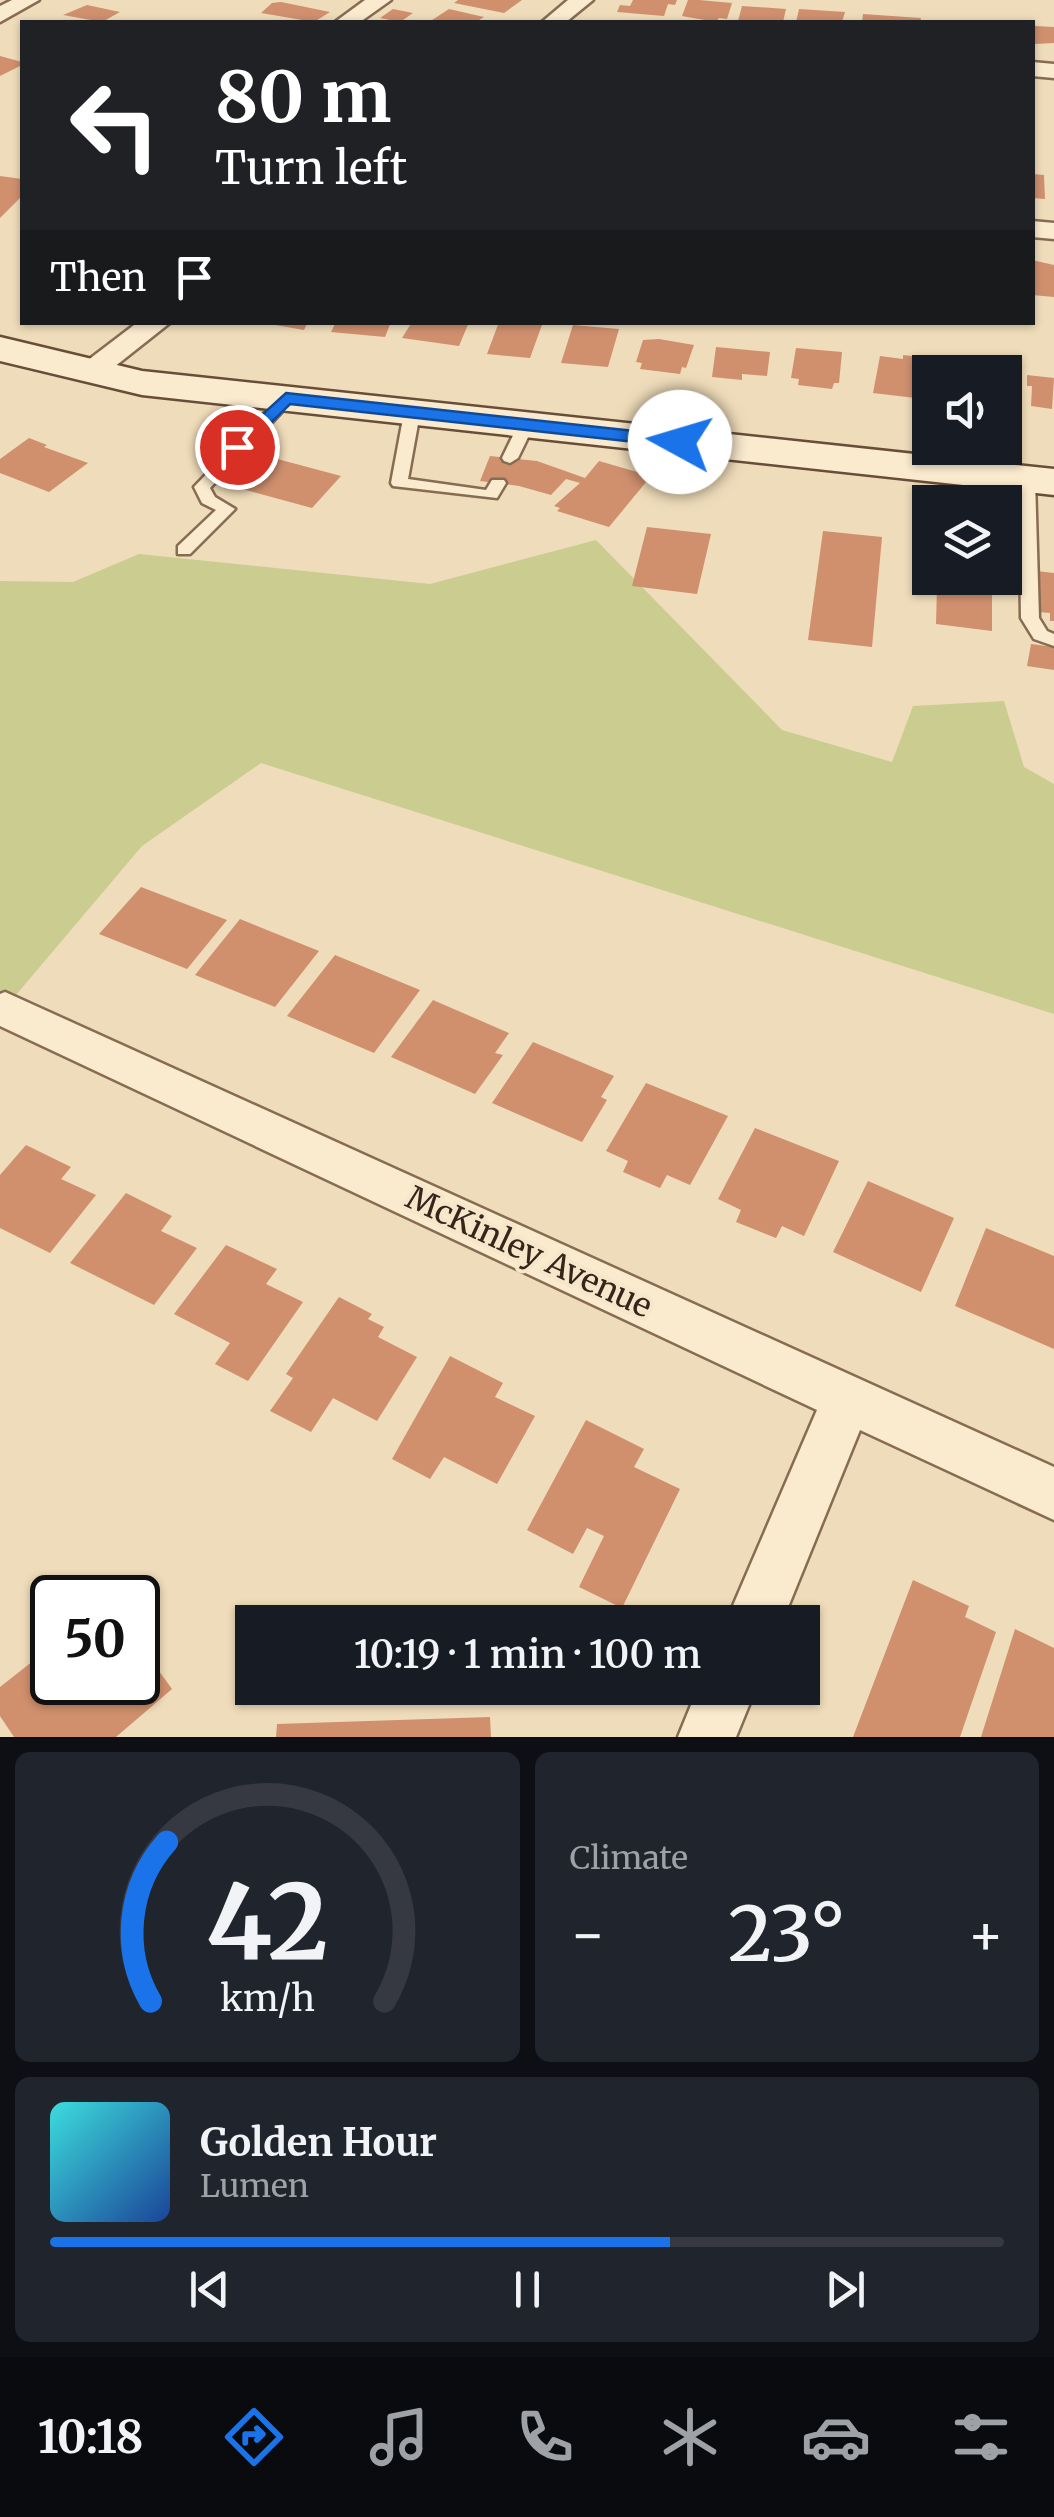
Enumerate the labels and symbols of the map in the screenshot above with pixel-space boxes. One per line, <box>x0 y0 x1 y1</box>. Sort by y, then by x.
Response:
position arrow <box>628 390 732 494</box>
pin <box>195 405 280 490</box>
street label: McKinley Avenue <box>400 1178 658 1326</box>
speed limit sign: 50 <box>30 1575 160 1705</box>

